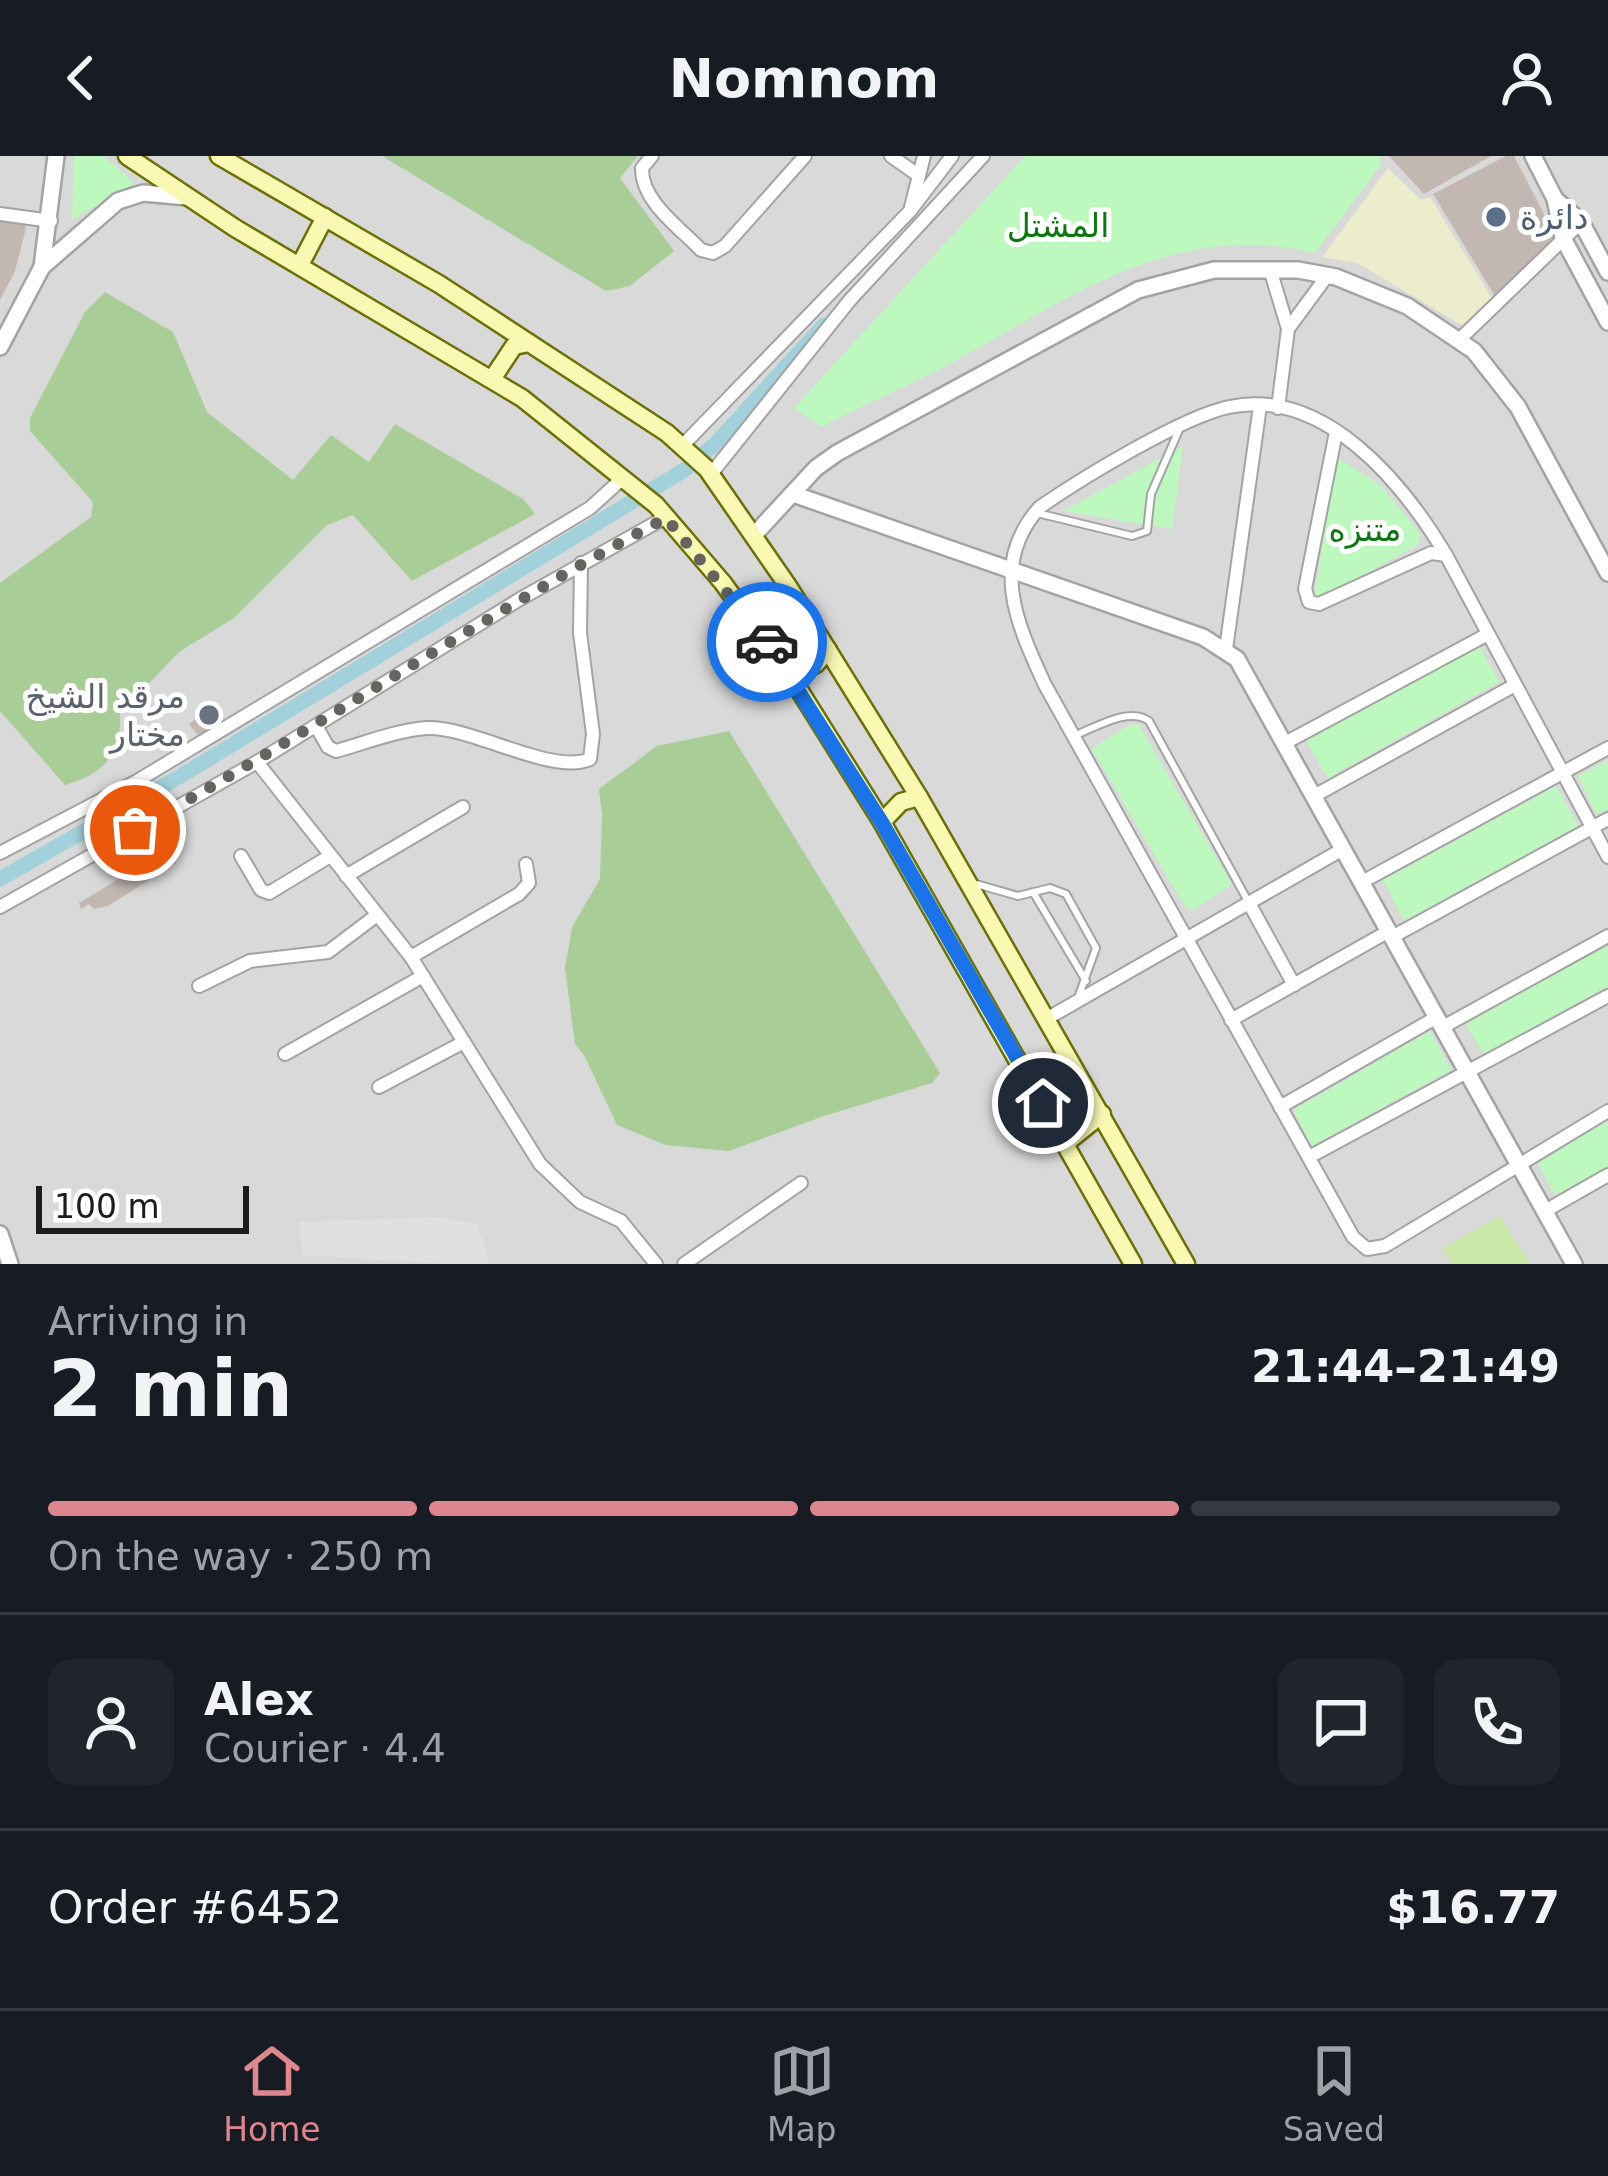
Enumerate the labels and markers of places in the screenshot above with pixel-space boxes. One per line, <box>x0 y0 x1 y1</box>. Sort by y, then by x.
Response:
place label: دائرة <box>1520 198 1589 237</box>
marker: دائرة <box>1483 204 1509 230</box>
place label: مرقد الشيخ مختار <box>26 677 185 754</box>
marker: مرقد الشيخ مختار <box>196 702 222 728</box>
pin <box>84 779 186 881</box>
pin <box>992 1052 1094 1154</box>

